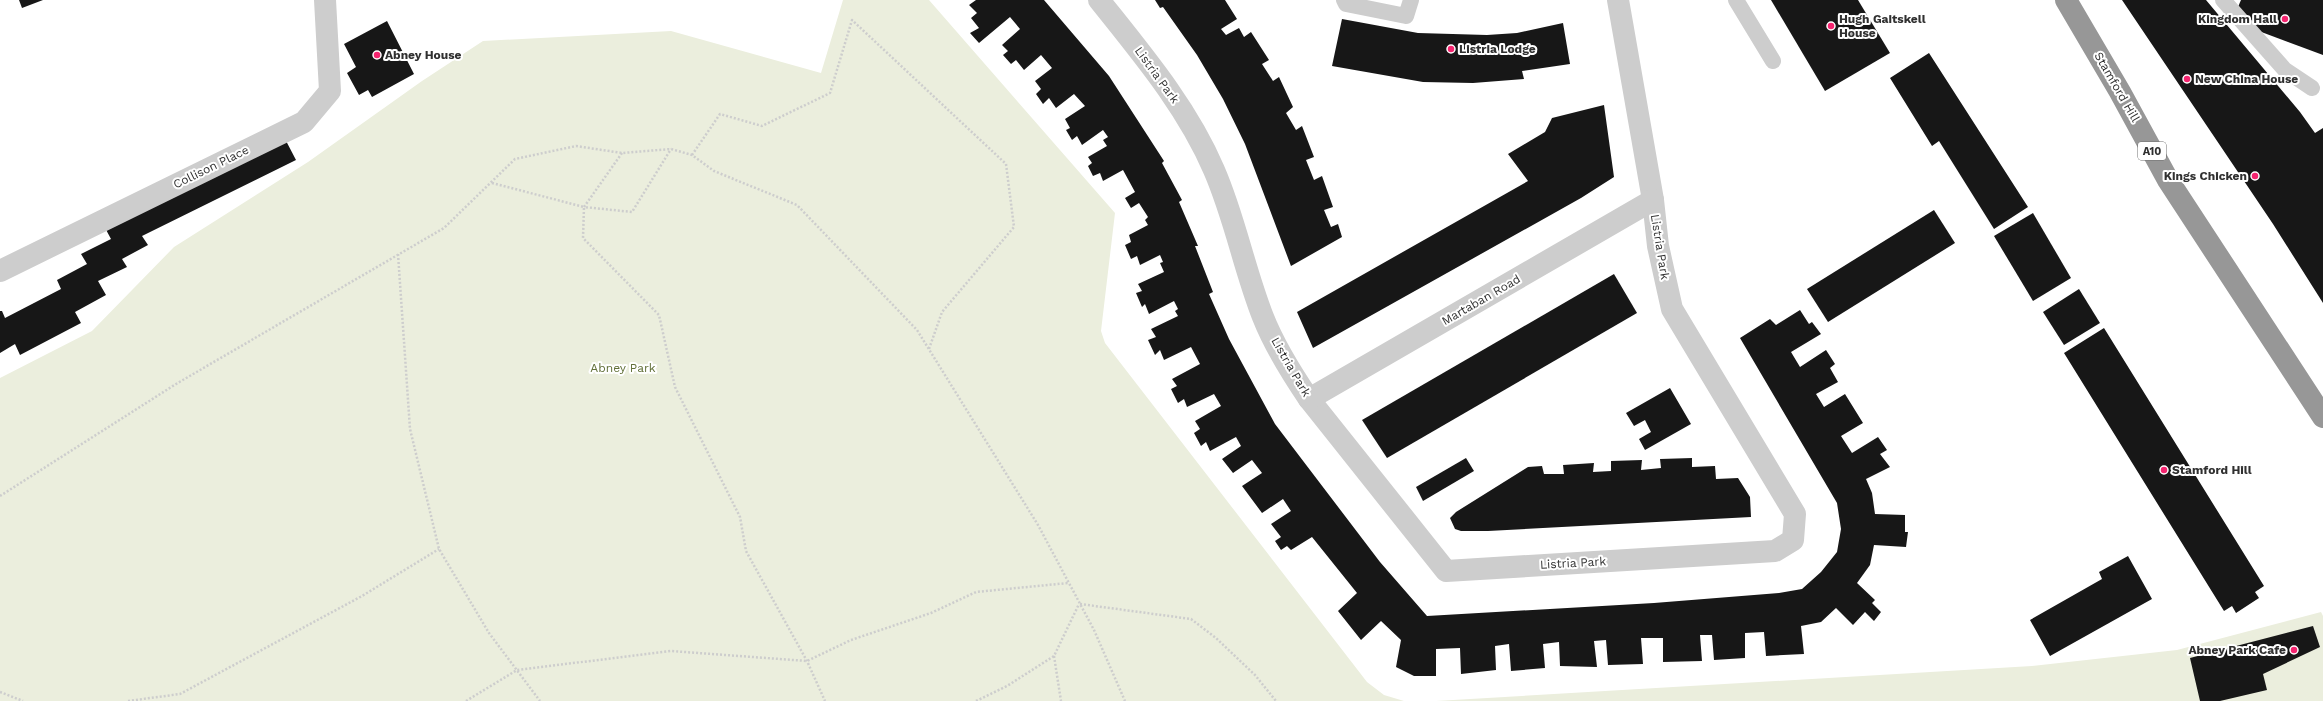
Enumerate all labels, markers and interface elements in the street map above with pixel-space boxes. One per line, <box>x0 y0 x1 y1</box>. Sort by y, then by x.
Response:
place label: Hugh Gaitskell House <box>1839 12 1926 40</box>
place label: Kingdom Hall <box>2198 12 2277 26</box>
marker: Kingdom Hall <box>2280 14 2290 24</box>
marker: Hugh Gaitskell House <box>1826 21 1836 31</box>
place label: Listria Lodge <box>1459 42 1536 56</box>
street label: Listria Park <box>1132 44 1182 106</box>
marker: Listria Lodge <box>1446 44 1456 54</box>
place label: Abney House <box>385 48 462 62</box>
marker: Abney House <box>372 50 382 60</box>
street label: Stamford Hill <box>2091 50 2143 125</box>
place label: New China House <box>2195 72 2298 86</box>
marker: New China House <box>2182 74 2192 84</box>
road number: A10 <box>2138 142 2166 160</box>
street label: Collison Place <box>171 143 251 191</box>
place label: Kings Chicken <box>2164 169 2247 183</box>
marker: Kings Chicken <box>2250 171 2260 181</box>
street label: Listria Park <box>1648 213 1672 281</box>
street label: Martaban Road <box>1439 272 1523 328</box>
street label: Listria Park <box>1268 335 1314 399</box>
park label: Abney Park <box>590 361 656 375</box>
place label: Stamford Hill <box>2172 463 2252 477</box>
marker: Stamford Hill <box>2159 465 2169 475</box>
street label: Listria Park <box>1540 554 1607 572</box>
place label: Abney Park Cafe <box>2188 643 2286 657</box>
marker: Abney Park Cafe <box>2289 645 2299 655</box>

